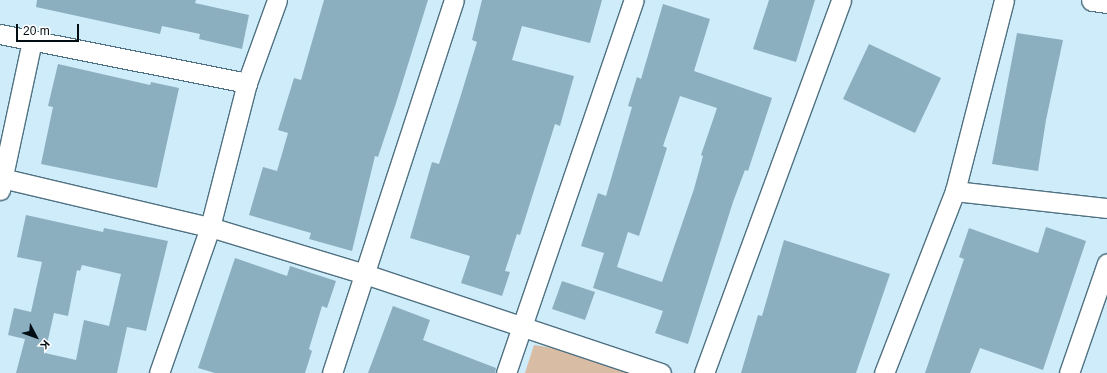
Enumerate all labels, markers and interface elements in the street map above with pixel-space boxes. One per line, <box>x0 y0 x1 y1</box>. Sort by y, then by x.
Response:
scale bar <box>18 16 81 42</box>
text: 20 m <box>23 24 50 38</box>
north arrow <box>16 317 56 357</box>
text: K <box>38 338 52 352</box>

